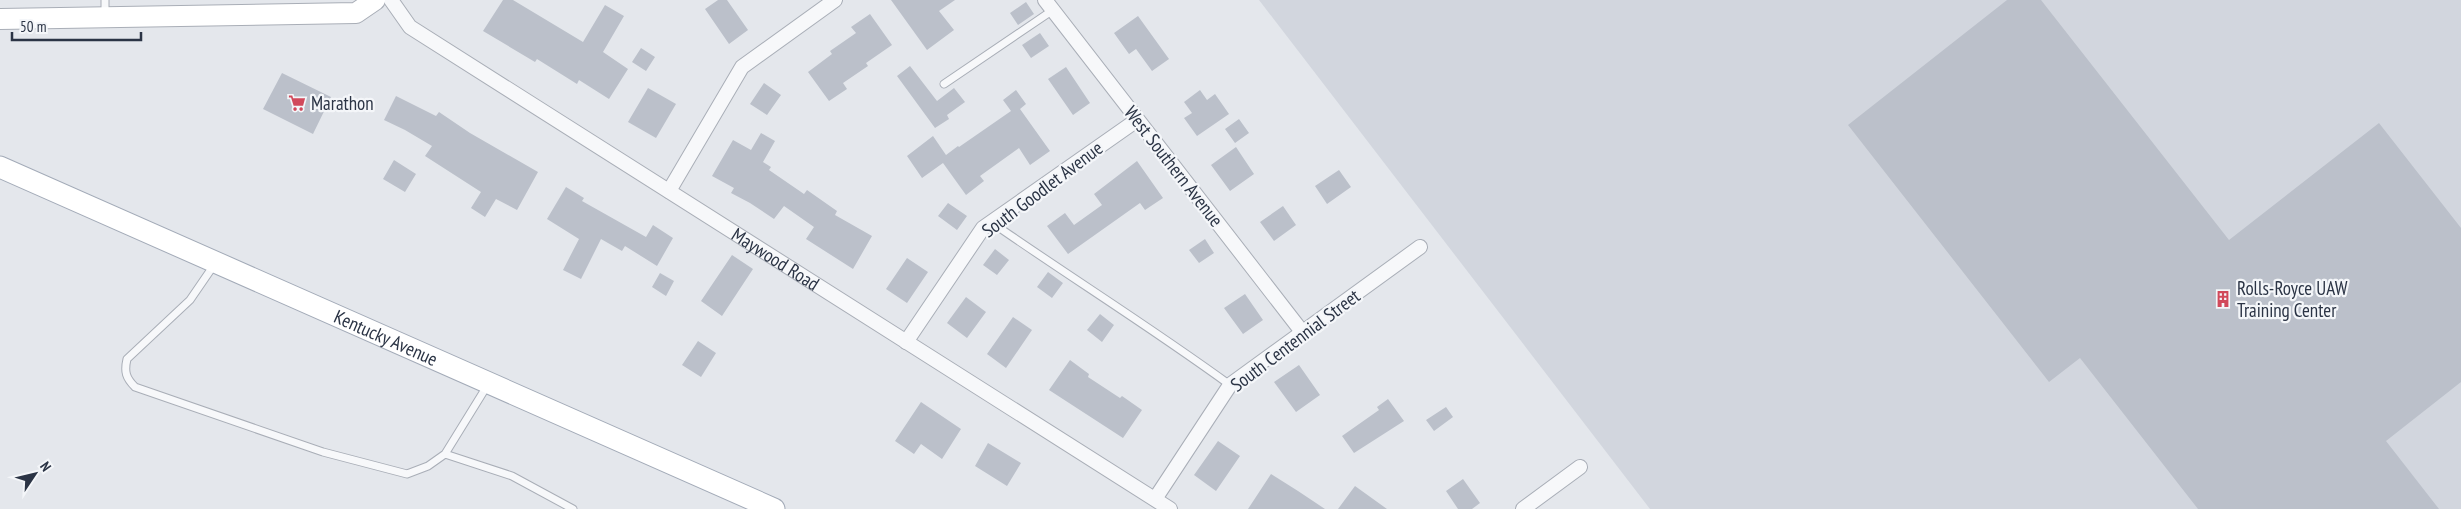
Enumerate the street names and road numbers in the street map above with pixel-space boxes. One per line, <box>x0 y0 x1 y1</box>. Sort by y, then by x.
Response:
street label: West Southern Avenue <box>1119 101 1229 231</box>
street label: South Goodlet Avenue <box>977 136 1107 242</box>
street label: Maywood Road <box>727 222 824 296</box>
street label: South Centennial Street <box>1226 283 1365 396</box>
street label: Kentucky Avenue <box>331 304 442 371</box>

